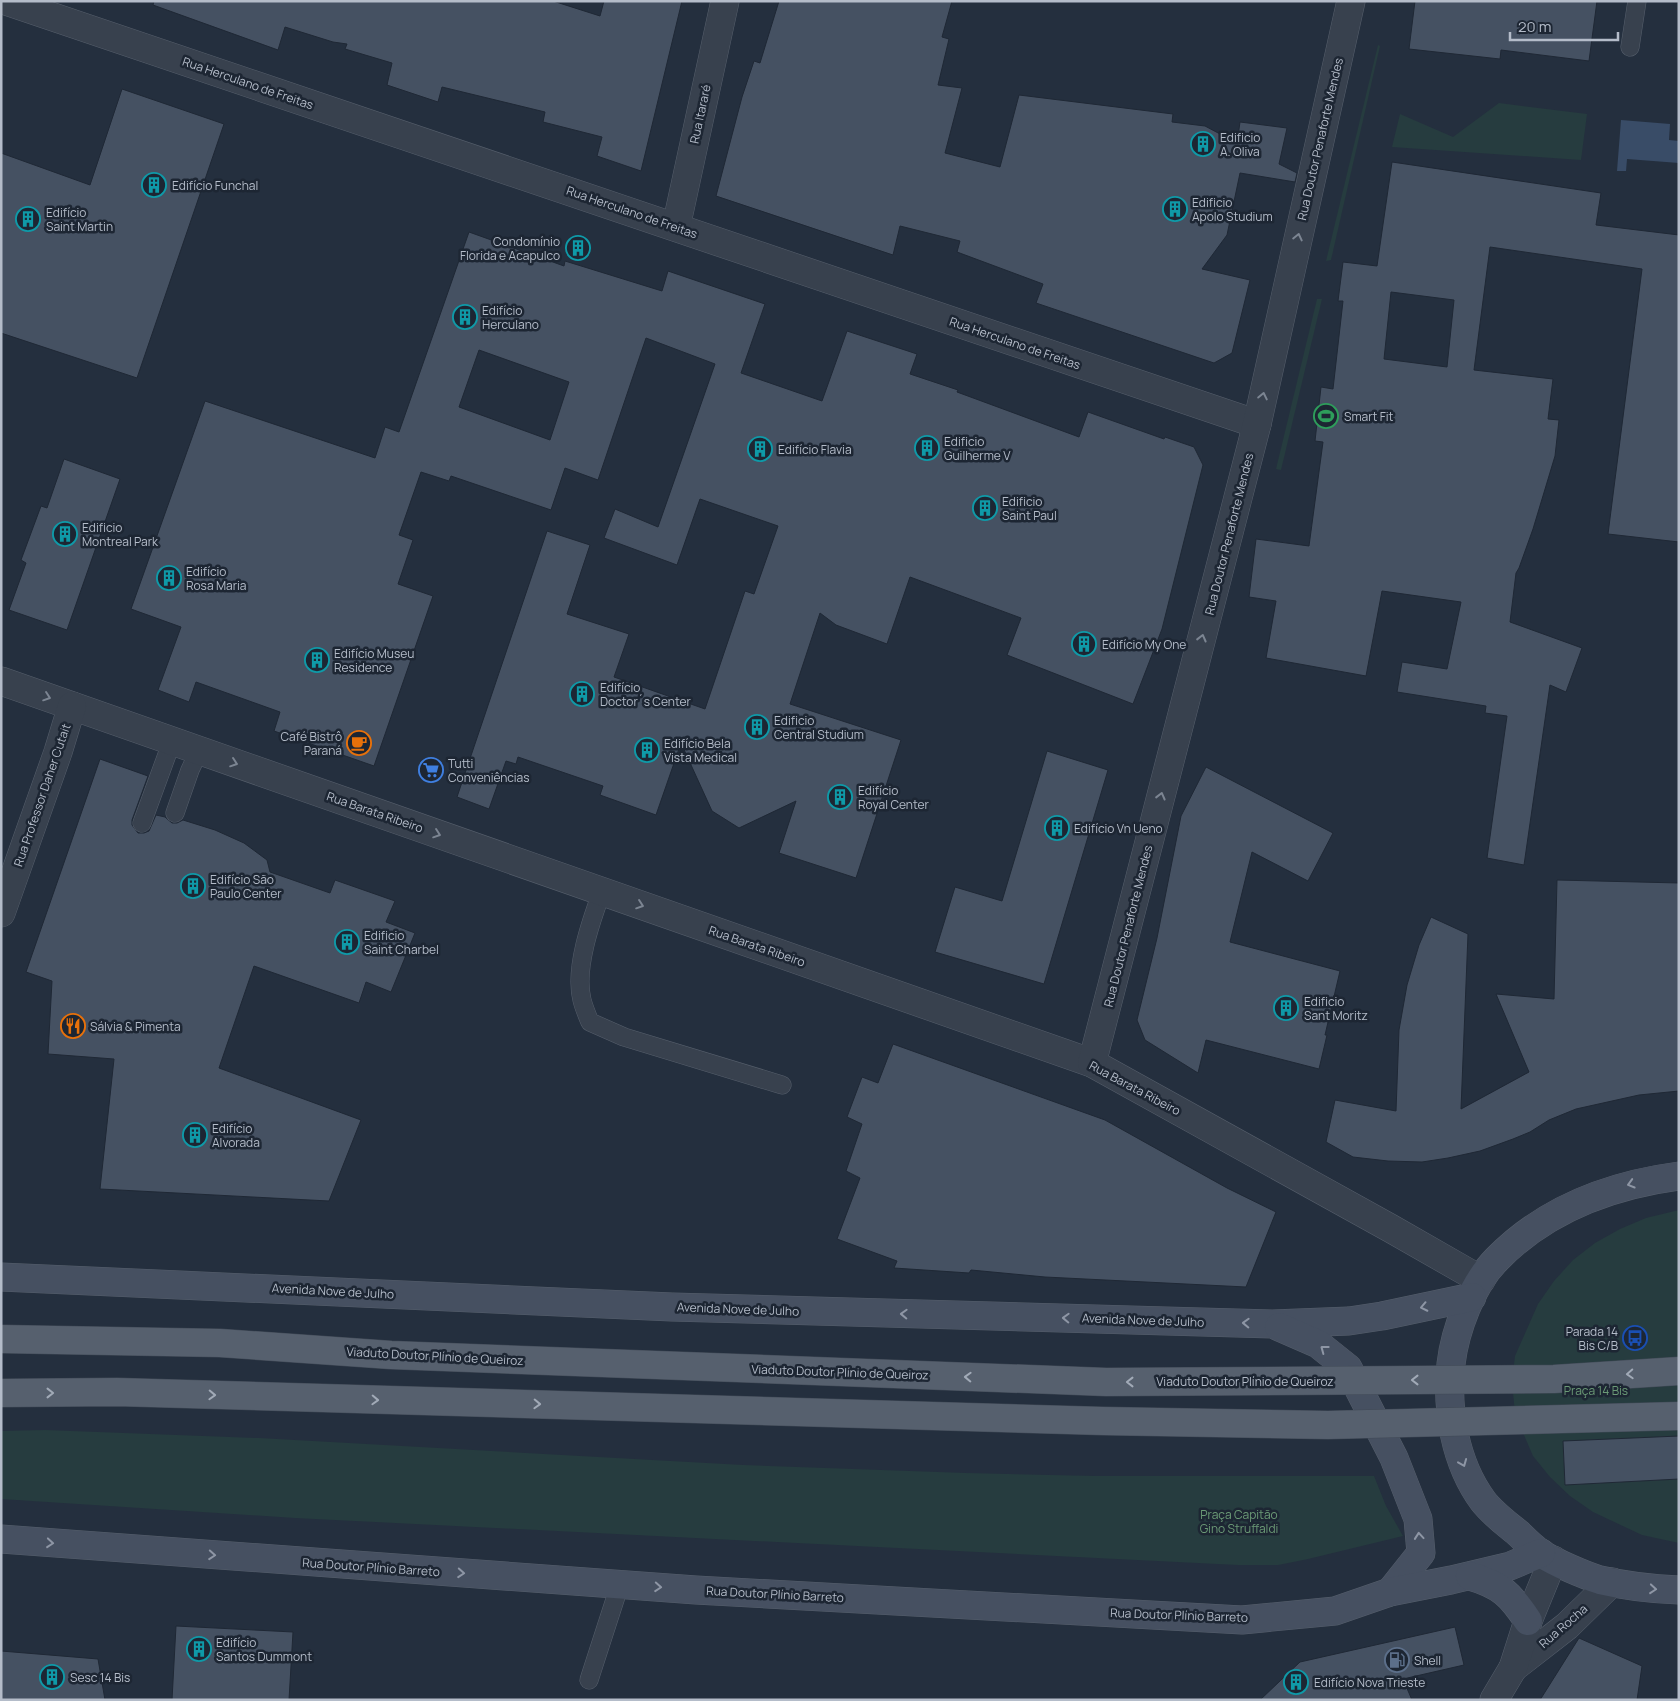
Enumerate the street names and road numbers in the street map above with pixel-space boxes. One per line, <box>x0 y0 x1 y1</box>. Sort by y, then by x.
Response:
street label: Rua Herculano de Freitas <box>180 53 316 113</box>
street label: Rua Doutor Penaforte Mendes <box>1293 56 1347 222</box>
street label: Rua Itararé <box>685 83 715 145</box>
street label: Rua Herculano de Freitas <box>564 182 700 242</box>
street label: Rua Herculano de Freitas <box>947 313 1083 373</box>
street label: Rua Doutor Penaforte Mendes <box>1201 451 1257 617</box>
street label: Rua Professor Daher Cutait <box>10 721 75 869</box>
street label: Rua Barata Ribeiro <box>324 788 426 836</box>
street label: Rua Doutor Penaforte Mendes <box>1100 843 1156 1009</box>
street label: Rua Barata Ribeiro <box>706 922 808 970</box>
street label: Rua Barata Ribeiro <box>1086 1057 1184 1119</box>
street label: Avenida Nove de Julho <box>271 1279 395 1303</box>
street label: Avenida Nove de Julho <box>676 1298 800 1320</box>
street label: Avenida Nove de Julho <box>1081 1309 1205 1331</box>
street label: Viaduto Doutor Plínio de Queiroz <box>346 1343 524 1369</box>
street label: Viaduto Doutor Plínio de Queiroz <box>751 1360 929 1384</box>
street label: Viaduto Doutor Plínio de Queiroz <box>1156 1373 1334 1390</box>
street label: Rua Doutor Plínio Barreto <box>302 1554 440 1580</box>
street label: Rua Doutor Plínio Barreto <box>706 1582 844 1606</box>
street label: Rua Rocha <box>1535 1600 1591 1652</box>
street label: Rua Doutor Plínio Barreto <box>1110 1604 1248 1626</box>

